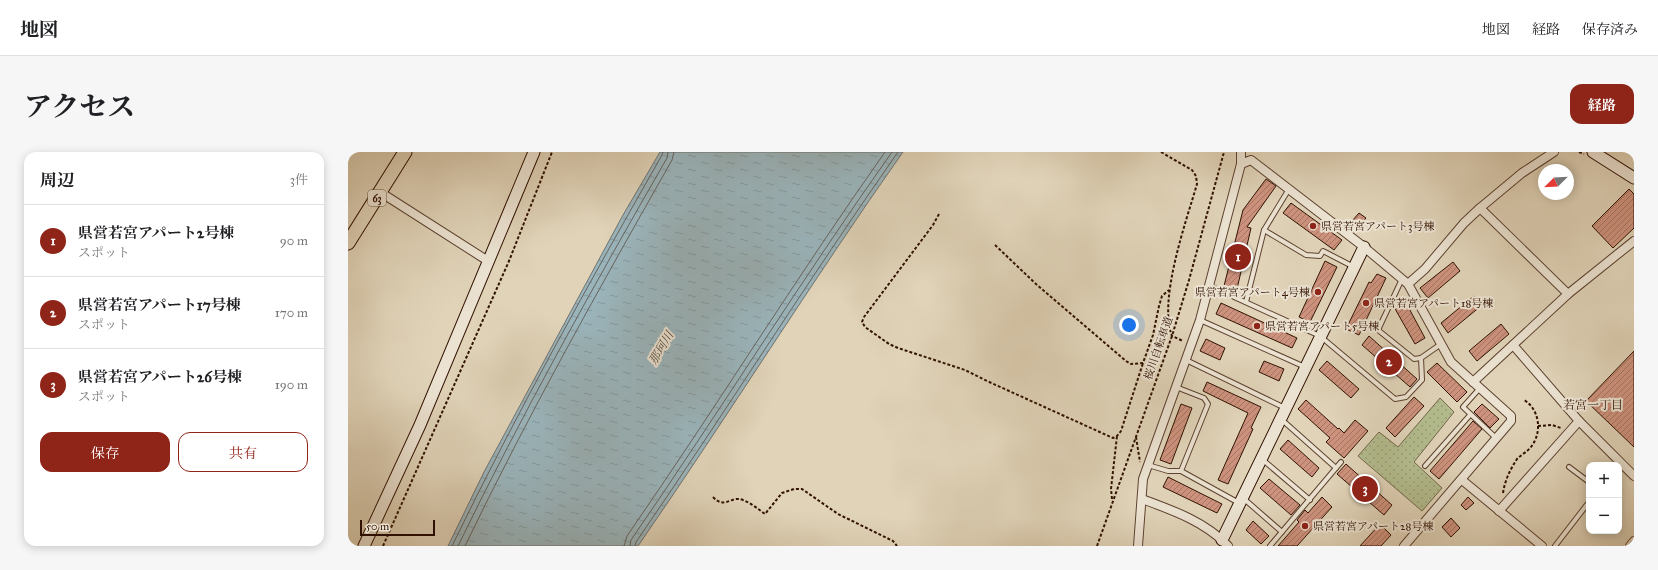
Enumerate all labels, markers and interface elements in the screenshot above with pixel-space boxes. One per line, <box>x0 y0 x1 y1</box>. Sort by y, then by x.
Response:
text: 地図 <box>20 18 58 41</box>
text: 地図 <box>1482 21 1510 38</box>
text: 経路 <box>1532 21 1560 38</box>
text: 保存済み <box>1582 21 1638 38</box>
button: 経路 <box>1570 84 1634 124</box>
text: アクセス <box>24 89 135 124</box>
north arrow <box>1538 164 1574 200</box>
text: 周辺 <box>40 170 74 191</box>
text: 3件 <box>290 172 308 188</box>
road number: 63 <box>368 190 386 206</box>
place label: 県営若宮アパート3号棟 <box>1321 220 1435 233</box>
marker: 県営若宮アパート3号棟 <box>1308 221 1318 231</box>
text: 県営若宮アパート2号棟 <box>78 224 234 242</box>
text: 1 <box>50 233 56 249</box>
text: 90 m <box>280 233 308 249</box>
pin: 1 <box>1225 242 1251 272</box>
text: スポット <box>78 245 130 261</box>
place label: 県営若宮アパート4号棟 <box>1195 286 1310 299</box>
marker: 県営若宮アパート4号棟 <box>1313 287 1323 297</box>
text: 県営若宮アパート17号棟 <box>78 296 241 314</box>
place label: 県営若宮アパート18号棟 <box>1374 297 1493 310</box>
marker: 県営若宮アパート18号棟 <box>1361 298 1371 308</box>
text: 2 <box>50 305 56 321</box>
text: 170 m <box>275 305 308 321</box>
your location <box>1119 315 1139 335</box>
street label: 桜川自転車道 <box>1142 315 1175 381</box>
text: スポット <box>78 317 130 333</box>
place label: 県営若宮アパート5号棟 <box>1265 320 1379 333</box>
marker: 県営若宮アパート5号棟 <box>1252 321 1262 331</box>
water label: 那珂川 <box>646 327 677 367</box>
pin: 2 <box>1376 347 1402 377</box>
text: 県営若宮アパート26号棟 <box>78 368 242 386</box>
text: 3 <box>50 377 56 393</box>
text: 190 m <box>275 377 308 393</box>
text: スポット <box>78 389 130 405</box>
district label: 若宮一丁目 <box>1563 398 1623 412</box>
button: 保存 <box>40 432 170 472</box>
button: 共有 <box>178 432 308 472</box>
map controls <box>1586 462 1622 534</box>
button: + <box>1586 462 1622 498</box>
pin: 3 <box>1352 474 1378 504</box>
button: − <box>1586 498 1622 534</box>
scale bar <box>360 518 435 537</box>
text: 50 m <box>366 520 389 533</box>
place label: 県営若宮アパート28号棟 <box>1313 520 1433 533</box>
marker: 県営若宮アパート28号棟 <box>1300 521 1310 531</box>

